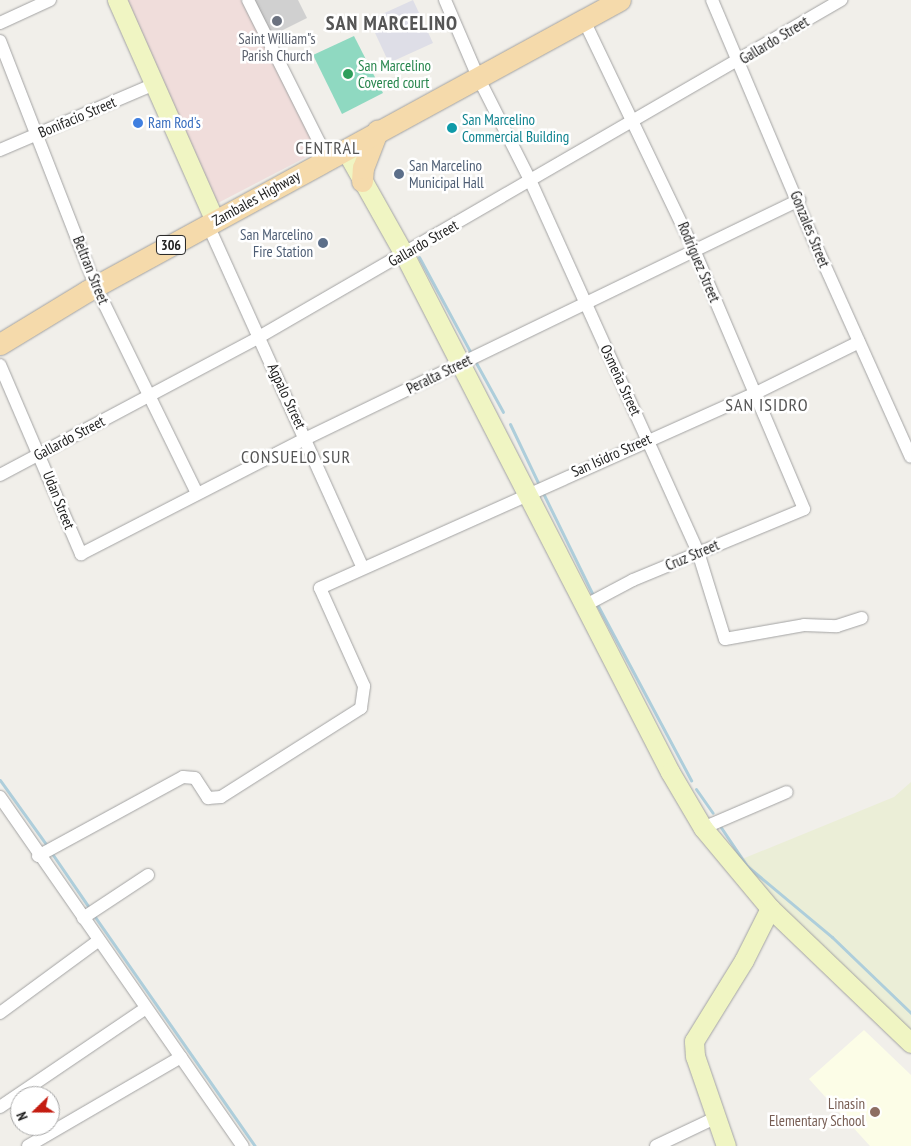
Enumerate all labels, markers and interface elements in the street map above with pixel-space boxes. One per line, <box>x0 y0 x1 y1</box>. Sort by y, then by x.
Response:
district label: SAN MARCELINO <box>324 11 460 35</box>
street label: Gallardo Street <box>736 12 812 68</box>
marker: Saint William"s Parish Church <box>271 15 283 27</box>
place label: Saint William"s Parish Church <box>238 29 316 64</box>
place label: San Marcelino Covered court <box>358 56 431 91</box>
marker: San Marcelino Covered court <box>342 68 354 80</box>
street label: Bonifacio Street <box>35 93 119 141</box>
place label: San Marcelino Commercial Building <box>462 110 569 145</box>
place label: Ram Rod's <box>148 114 201 132</box>
marker: Ram Rod's <box>132 117 144 129</box>
marker: San Marcelino Commercial Building <box>446 122 458 134</box>
district label: CENTRAL <box>295 137 361 159</box>
place label: San Marcelino Municipal Hall <box>409 156 484 191</box>
street label: Zambales Highway <box>209 167 303 229</box>
marker: San Marcelino Municipal Hall <box>393 168 405 180</box>
street label: Gonzales Street <box>787 188 833 270</box>
street label: Gallardo Street <box>385 216 461 270</box>
street label: Rodriguez Street <box>674 219 724 305</box>
place label: San Marcelino Fire Station <box>240 225 313 260</box>
street label: Beltran Street <box>69 233 113 307</box>
road number: 306 <box>155 234 187 256</box>
marker: San Marcelino Fire Station <box>317 237 329 249</box>
street label: Osmeña Street <box>597 342 645 418</box>
street label: Peralta Street <box>403 350 475 398</box>
street label: Agpalo Street <box>264 360 310 432</box>
district label: SAN ISIDRO <box>724 394 810 416</box>
street label: Gallardo Street <box>30 412 108 464</box>
street label: San Isidro Street <box>568 429 654 481</box>
district label: CONSUELO SUR <box>239 446 353 468</box>
street label: Udan Street <box>39 468 79 532</box>
street label: Cruz Street <box>662 536 722 574</box>
north arrow <box>10 1086 60 1136</box>
place label: Linasin Elementary School <box>768 1094 865 1129</box>
marker: Linasin Elementary School <box>869 1106 881 1118</box>
text: N <box>12 1109 32 1123</box>

